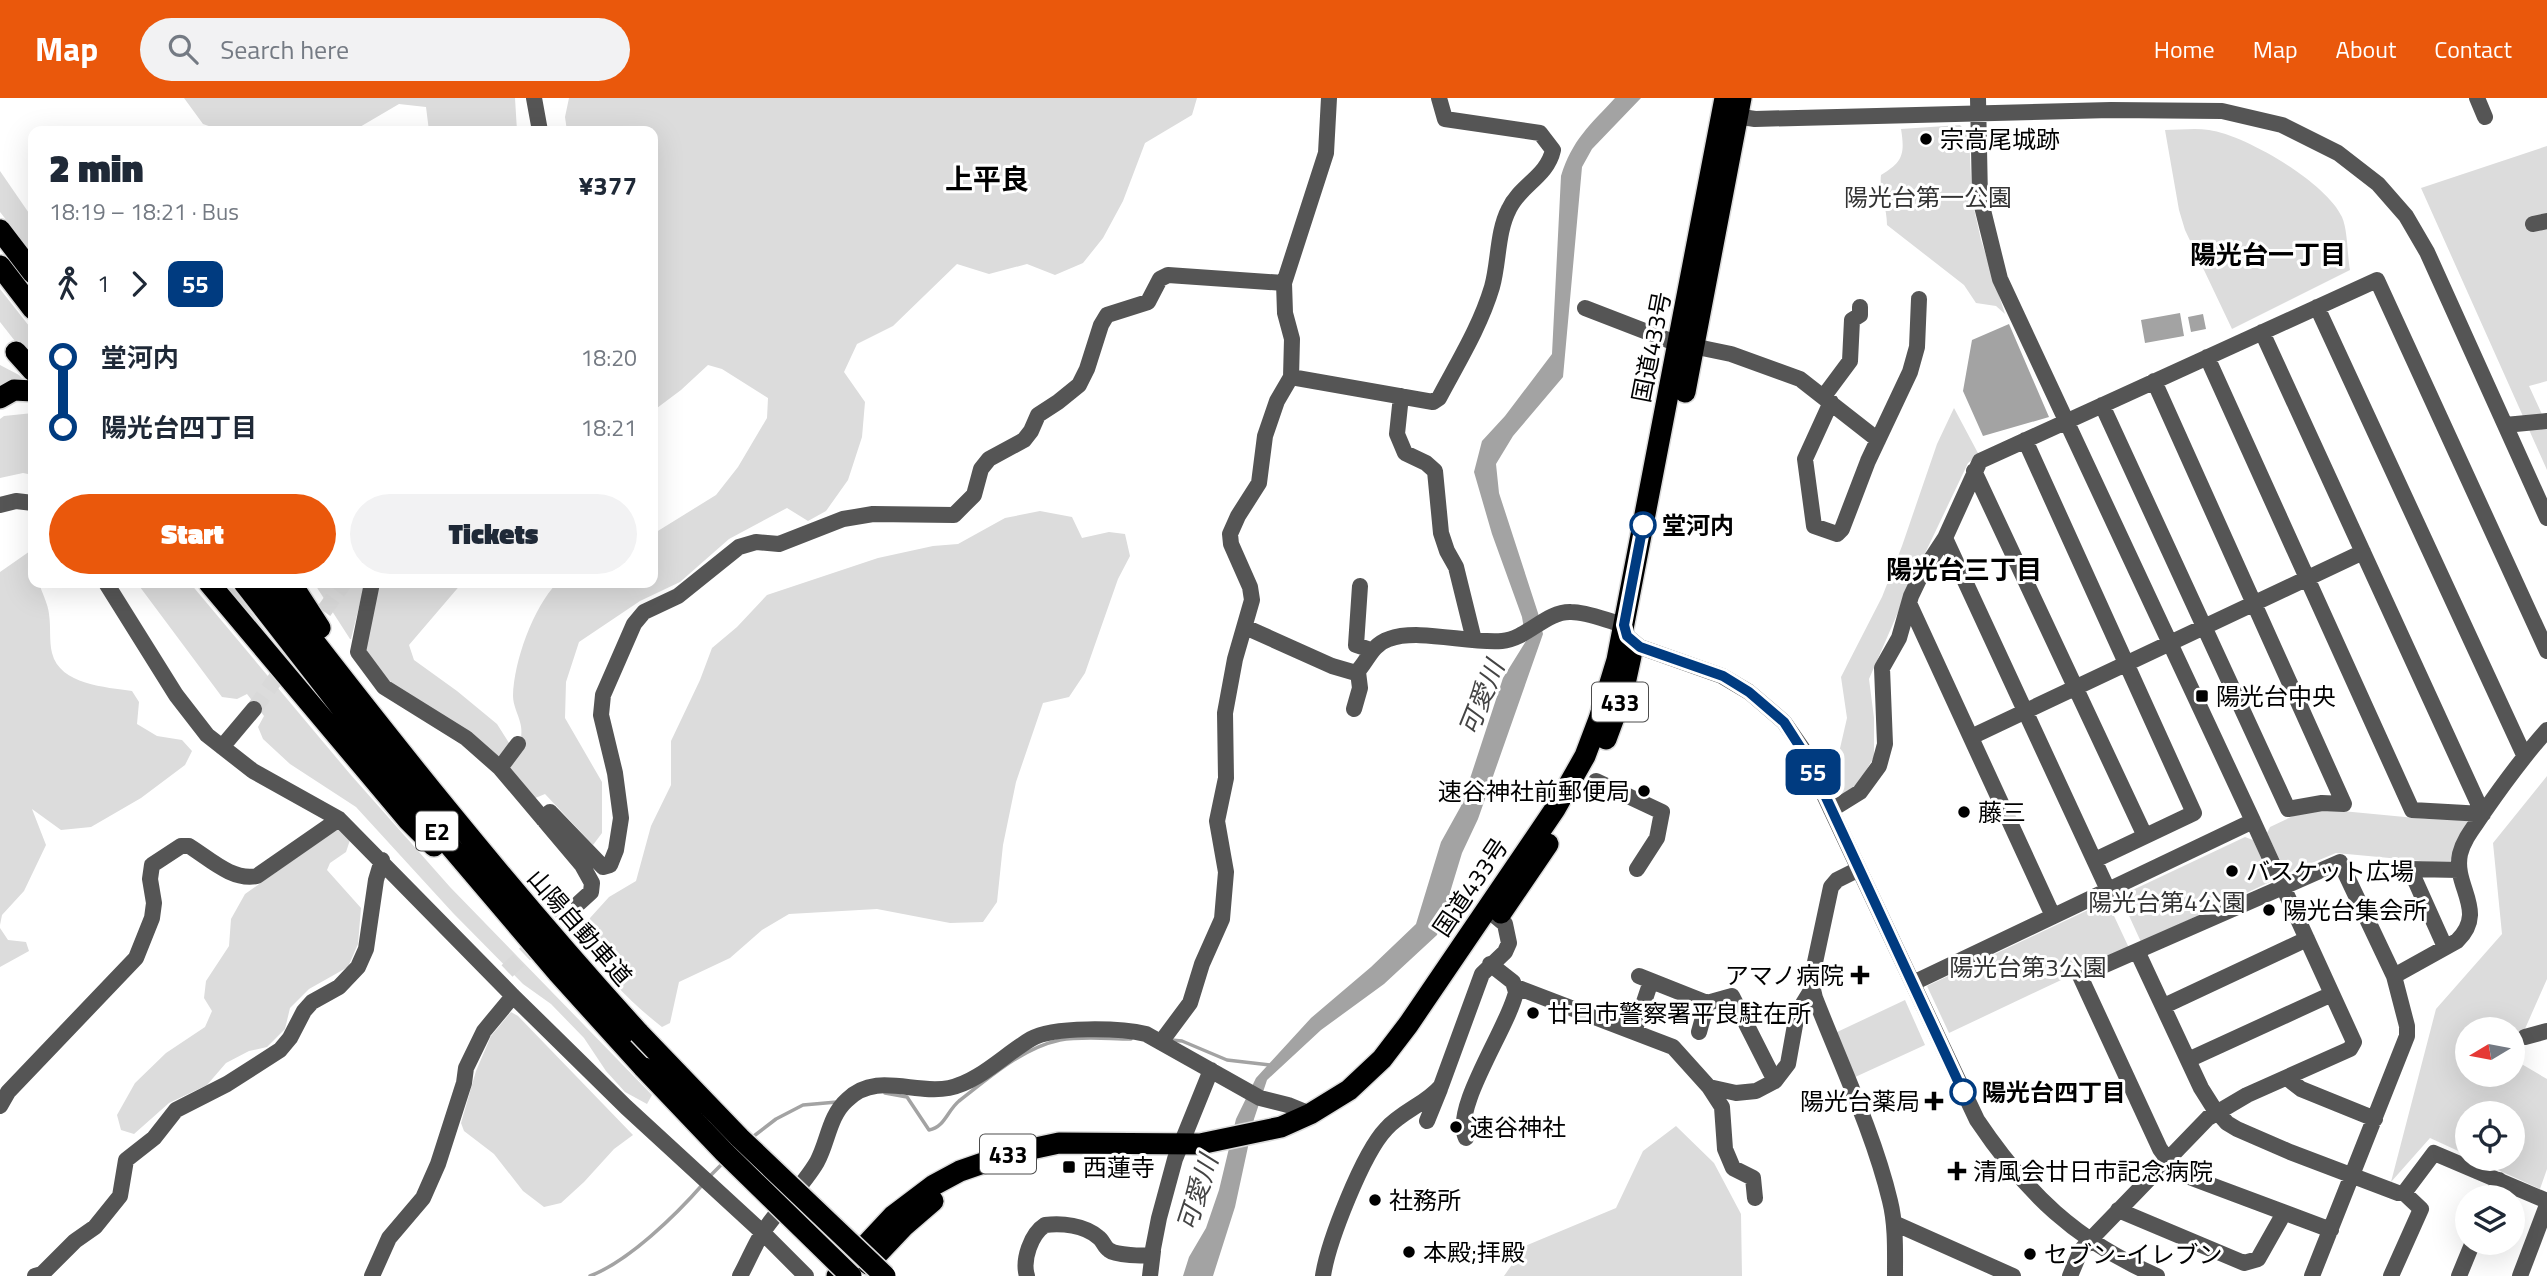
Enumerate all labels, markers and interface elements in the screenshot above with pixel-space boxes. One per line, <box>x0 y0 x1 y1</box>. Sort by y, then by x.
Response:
search box <box>140 18 630 81</box>
text: Map <box>35 24 98 74</box>
icon: search <box>164 30 202 68</box>
text: Search here <box>220 30 349 69</box>
text: Home <box>2154 31 2215 67</box>
text: Map <box>2253 31 2298 67</box>
text: About <box>2336 31 2396 67</box>
text: Contact <box>2434 31 2512 67</box>
place label: 宗高尾城跡 <box>1940 121 2060 157</box>
marker: 宗高尾城跡 <box>1918 131 1934 147</box>
text: 2 min <box>49 139 143 197</box>
district label: 上平良 <box>945 157 1029 200</box>
text: ¥377 <box>579 166 637 205</box>
park label: 陽光台第一公園 <box>1844 179 2012 215</box>
text: 18:19 – 18:21 · Bus <box>49 194 239 229</box>
district label: 陽光台一丁目 <box>2190 235 2346 274</box>
icon: walk <box>49 265 87 303</box>
icon: forward <box>120 265 158 303</box>
text: 1 <box>97 266 110 301</box>
text: 55 <box>182 266 209 302</box>
street label: 国道433号 <box>1623 288 1679 406</box>
text: 堂河内 <box>101 338 179 377</box>
text: 18:20 <box>580 340 637 375</box>
text: 陽光台四丁目 <box>101 408 257 447</box>
text: 18:21 <box>580 410 637 445</box>
button: Start <box>49 494 336 574</box>
button: Tickets <box>350 494 637 574</box>
place label: 堂河内 <box>1662 507 1734 543</box>
marker: 堂河内 <box>1630 512 1656 538</box>
district label: 陽光台三丁目 <box>1886 550 2042 589</box>
water label: 可愛川 <box>1448 652 1515 741</box>
place label: 陽光台中央 <box>2216 678 2336 714</box>
road number: 433 <box>1592 682 1648 722</box>
marker: 陽光台中央 <box>2194 688 2210 704</box>
line badge: 55 <box>1782 749 1844 795</box>
text: 55 <box>1800 754 1826 790</box>
place label: 速谷神社前郵便局 <box>1438 773 1630 809</box>
marker: 速谷神社前郵便局 <box>1636 783 1652 799</box>
place label: 藤三 <box>1978 794 2026 830</box>
marker: 藤三 <box>1956 804 1972 820</box>
road number: E2 <box>416 811 458 850</box>
street label: 国道433号 <box>1424 830 1516 944</box>
place label: バスケット広場 <box>2246 853 2414 889</box>
street label: 山陽自動車道 <box>519 861 641 993</box>
marker: バスケット広場 <box>2224 863 2240 879</box>
park label: 陽光台第4公園 <box>2088 884 2246 920</box>
place label: 陽光台集会所 <box>2283 892 2427 928</box>
marker: 陽光台集会所 <box>2261 902 2277 918</box>
park label: 陽光台第3公園 <box>1949 949 2107 985</box>
place label: アマノ病院 <box>1725 957 1844 993</box>
marker: アマノ病院 <box>1850 965 1870 985</box>
place label: 廿日市警察署平良駐在所 <box>1547 995 1811 1031</box>
marker: 廿日市警察署平良駐在所 <box>1525 1005 1541 1021</box>
north arrow <box>2455 1017 2525 1087</box>
map controls <box>2455 1017 2525 1255</box>
place label: 陽光台四丁目 <box>1982 1074 2126 1110</box>
marker: 陽光台四丁目 <box>1950 1079 1976 1105</box>
place label: 陽光台薬局 <box>1800 1083 1920 1119</box>
marker: 陽光台薬局 <box>1926 1093 1942 1109</box>
button: locate <box>2455 1101 2525 1171</box>
place label: 速谷神社 <box>1470 1109 1566 1145</box>
marker: 速谷神社 <box>1448 1119 1464 1135</box>
road number: 433 <box>980 1134 1036 1174</box>
water label: 可愛川 <box>1166 1147 1229 1236</box>
place label: 西蓮寺 <box>1083 1149 1155 1185</box>
place label: 清風会廿日市記念病院 <box>1973 1153 2213 1189</box>
marker: 西蓮寺 <box>1061 1159 1077 1175</box>
marker: 清風会廿日市記念病院 <box>1947 1161 1967 1181</box>
place label: 社務所 <box>1389 1182 1461 1218</box>
button: layers <box>2455 1185 2525 1255</box>
marker: 社務所 <box>1367 1192 1383 1208</box>
place label: 本殿;拝殿 <box>1423 1234 1525 1270</box>
place label: セブン-イレブン <box>2044 1236 2223 1272</box>
marker: 本殿;拝殿 <box>1401 1244 1417 1260</box>
marker: セブン-イレブン <box>2022 1246 2038 1262</box>

